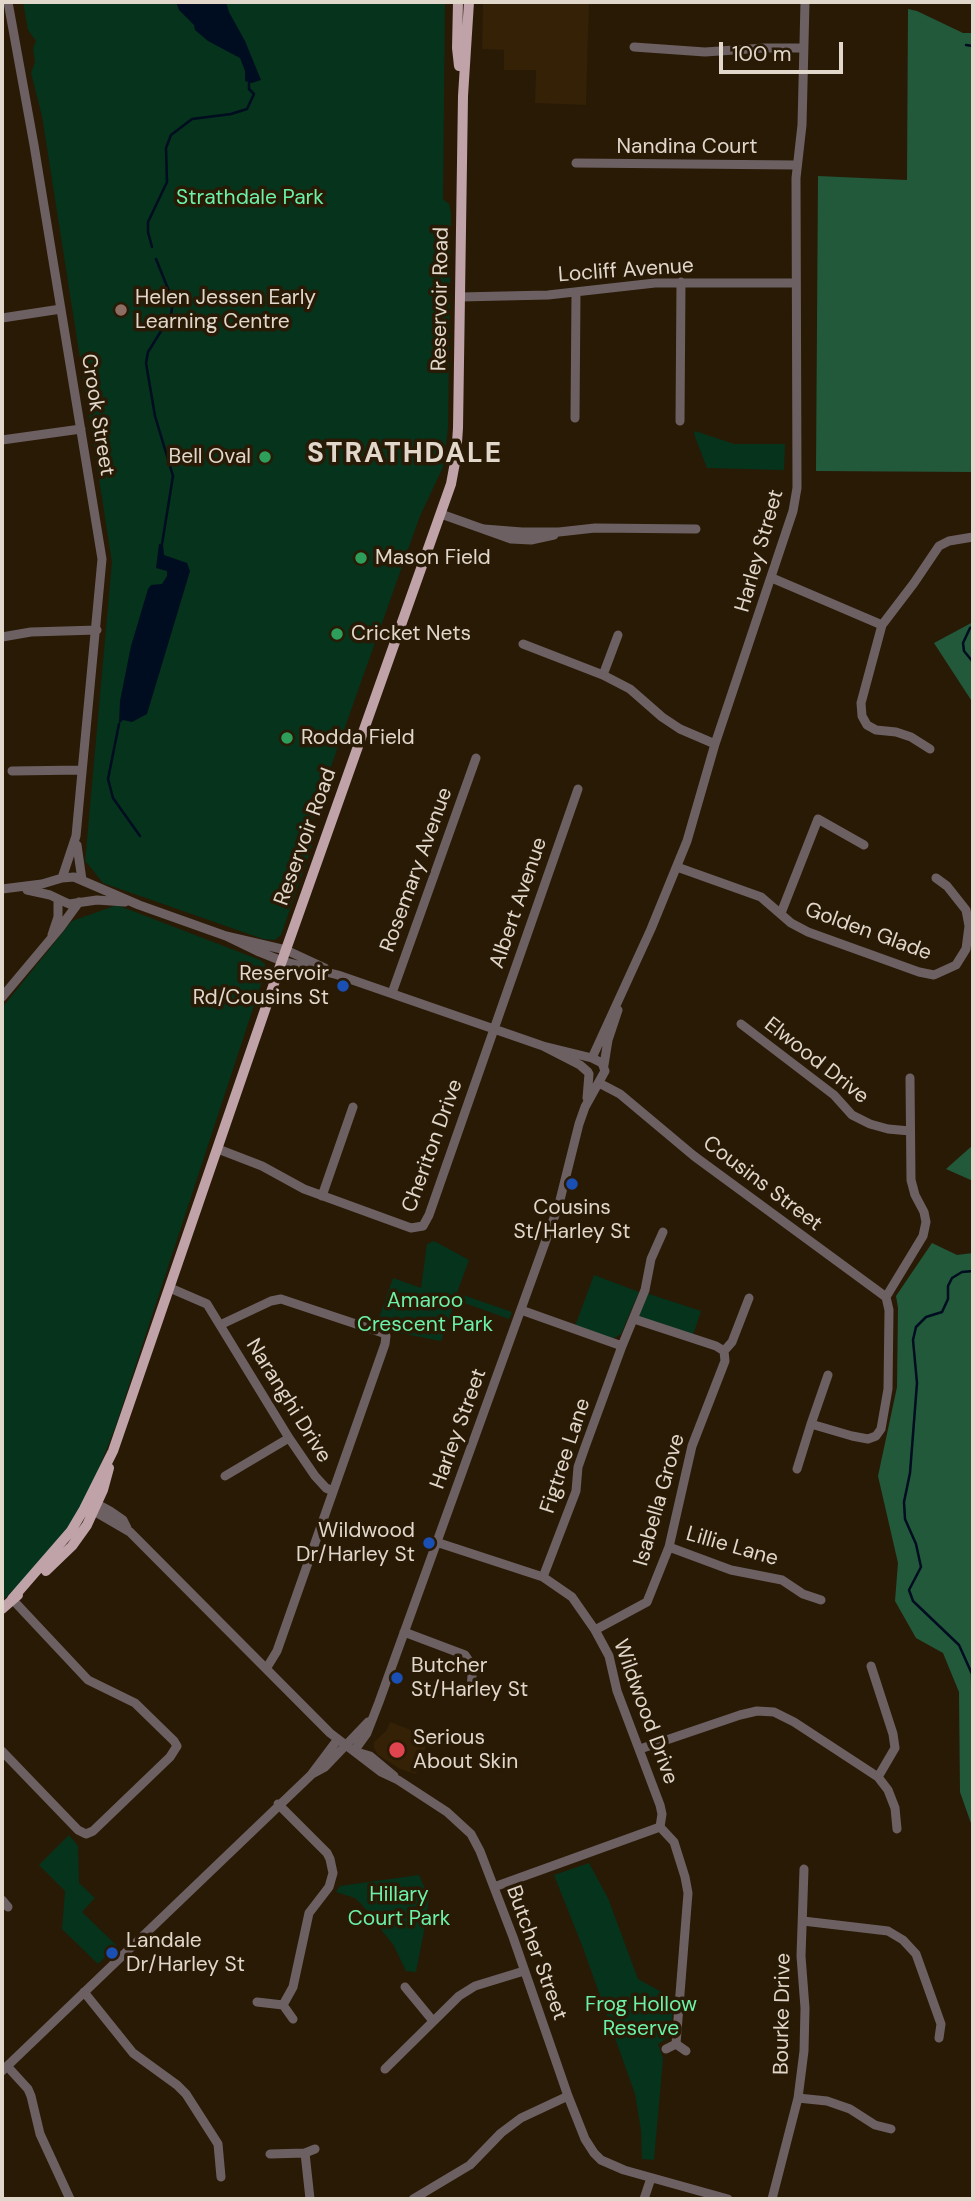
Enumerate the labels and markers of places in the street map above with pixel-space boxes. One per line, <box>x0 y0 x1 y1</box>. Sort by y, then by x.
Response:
place label: Helen Jessen Early Learning Centre <box>135 285 316 335</box>
marker: Helen Jessen Early Learning Centre <box>113 302 129 318</box>
place label: Bell Oval <box>169 444 251 470</box>
marker: Bell Oval <box>257 449 273 465</box>
place label: Mason Field <box>375 545 491 571</box>
marker: Mason Field <box>353 550 369 566</box>
place label: Cricket Nets <box>351 621 471 647</box>
marker: Cricket Nets <box>329 626 345 642</box>
place label: Rodda Field <box>301 725 415 751</box>
marker: Rodda Field <box>279 730 295 746</box>
place label: Reservoir Rd/Cousins St <box>193 961 329 1011</box>
marker: Reservoir Rd/Cousins St <box>335 978 351 994</box>
marker: Cousins St/Harley St <box>564 1176 580 1192</box>
place label: Cousins St/Harley St <box>513 1195 631 1245</box>
place label: Wildwood Dr/Harley St <box>296 1518 415 1568</box>
marker: Wildwood Dr/Harley St <box>421 1535 437 1551</box>
place label: Butcher St/Harley St <box>411 1653 528 1703</box>
marker: Butcher St/Harley St <box>389 1670 405 1686</box>
place label: Serious About Skin <box>413 1725 518 1775</box>
marker: Serious About Skin <box>387 1740 407 1760</box>
place label: Landale Dr/Harley St <box>126 1928 245 1978</box>
marker: Landale Dr/Harley St <box>104 1945 120 1961</box>

